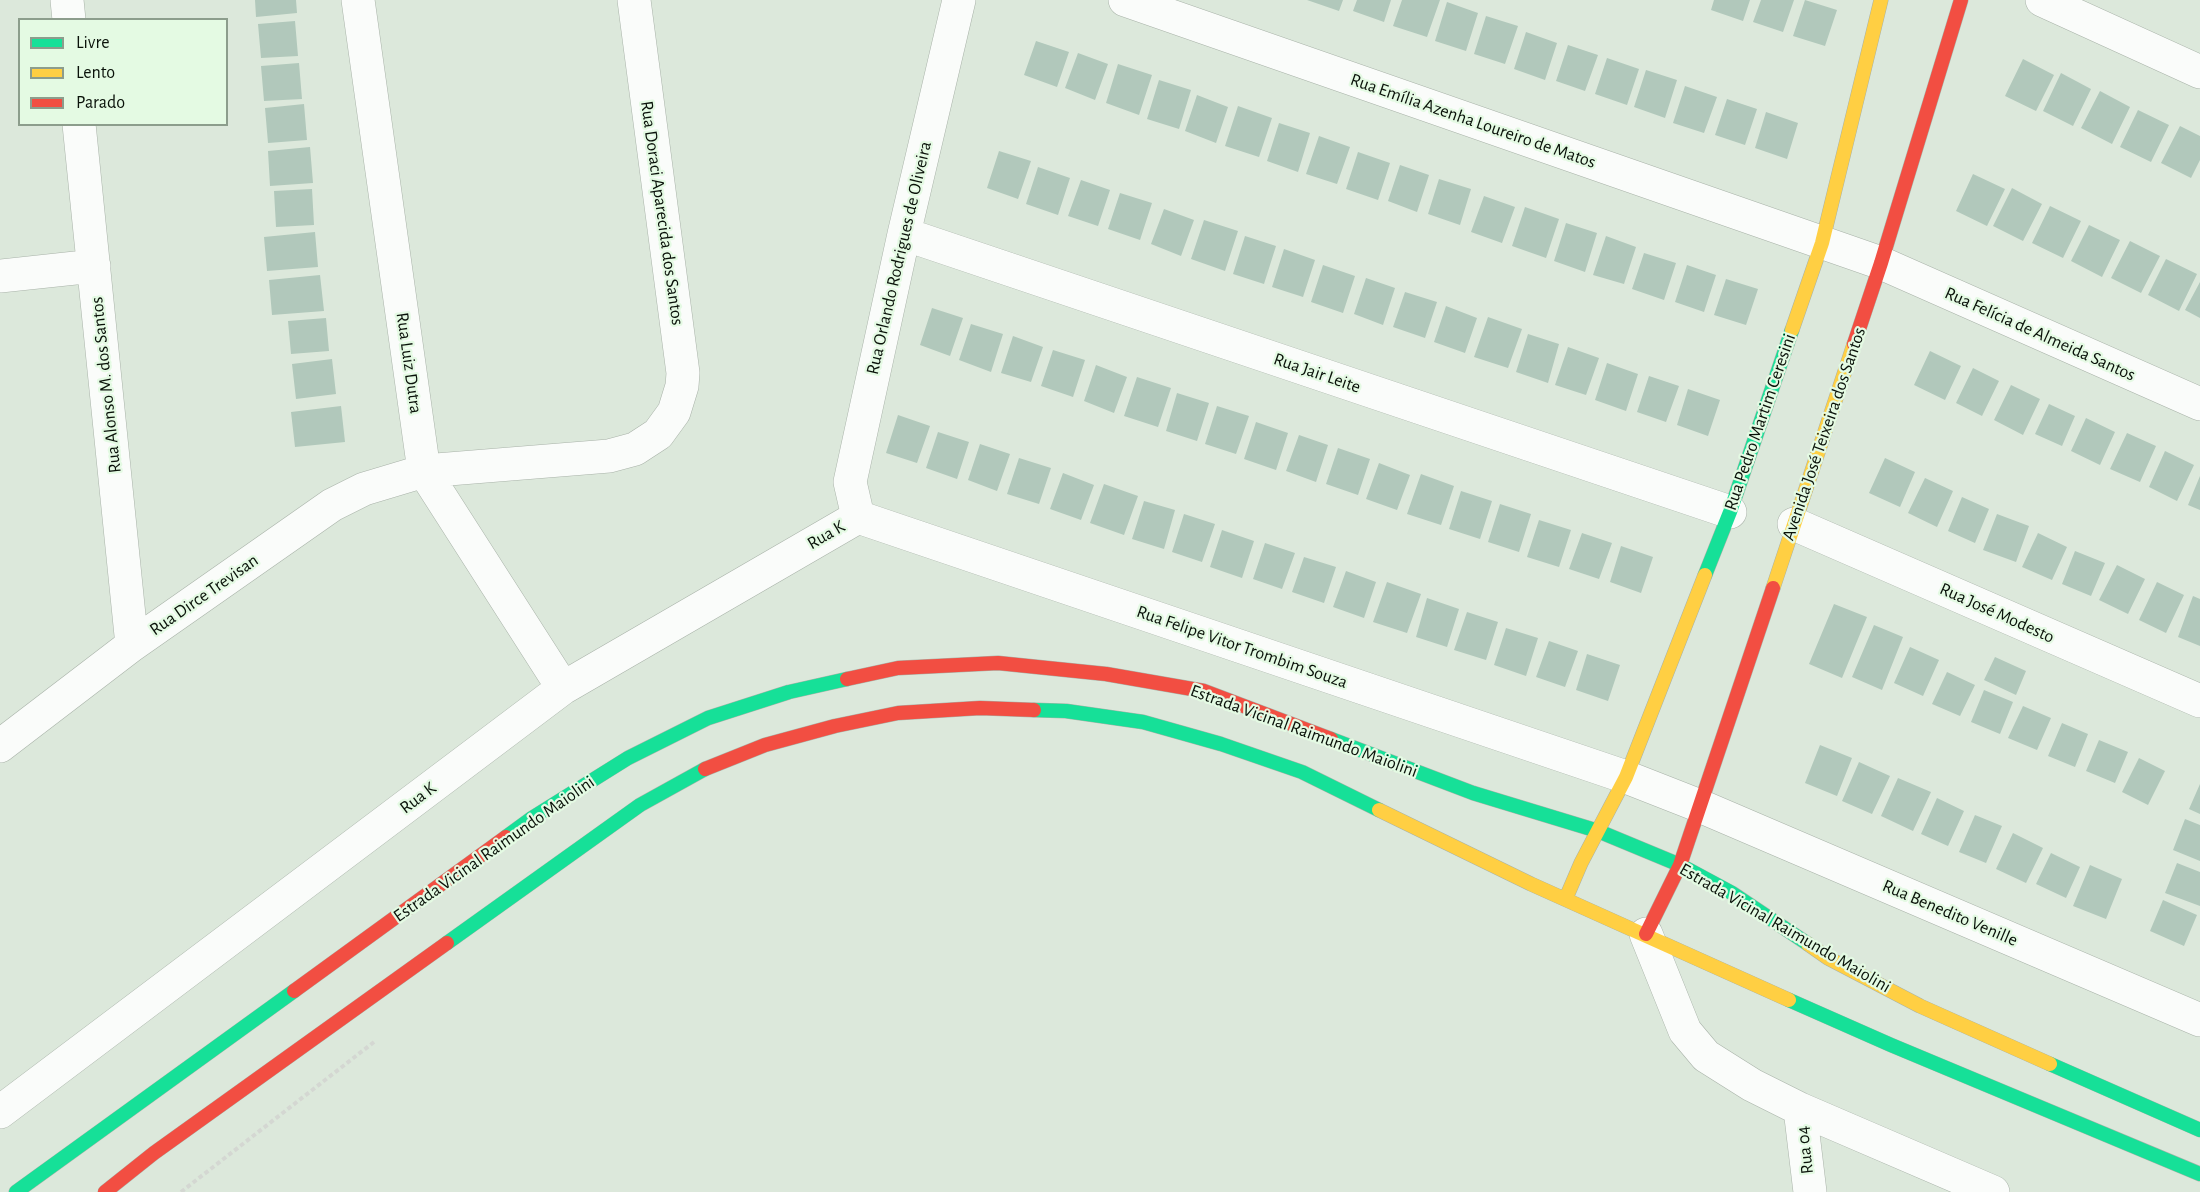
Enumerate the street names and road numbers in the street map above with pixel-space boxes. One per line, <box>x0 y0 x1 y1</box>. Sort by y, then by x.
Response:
street label: Rua Emília Azenha Loureiro de Matos <box>1347 69 1599 173</box>
street label: Rua Doraci Aparecida dos Santos <box>636 99 688 327</box>
street label: Rua Orlando Rodrigues de Oliveira <box>862 139 936 377</box>
street label: Rua Felícia de Almeida Santos <box>1941 282 2139 386</box>
street label: Rua Alonso M. dos Santos <box>86 296 126 474</box>
street label: Rua Luiz Dutra <box>391 311 427 415</box>
street label: Avenida José Teixeira dos Santos <box>1777 325 1871 543</box>
street label: Rua Pedro Martim Ceresini <box>1720 331 1800 513</box>
street label: Rua Jair Leite <box>1271 348 1363 398</box>
street label: Rua K <box>803 516 849 554</box>
street label: Rua Dirce Trevisan <box>145 549 263 641</box>
street label: Rua José Modesto <box>1936 578 2058 648</box>
street label: Rua Felipe Vitor Trombim Souza <box>1134 601 1350 693</box>
street label: Estrada Vicinal Raimundo Maiolini <box>1187 680 1421 782</box>
street label: Estrada Vicinal Raimundo Maiolini <box>389 771 599 927</box>
street label: Rua K <box>396 777 440 819</box>
street label: Estrada Vicinal Raimundo Maiolini <box>1675 859 1895 997</box>
street label: Rua Benedito Venille <box>1879 875 2021 951</box>
street label: Rua 04 <box>1792 1125 1818 1175</box>

